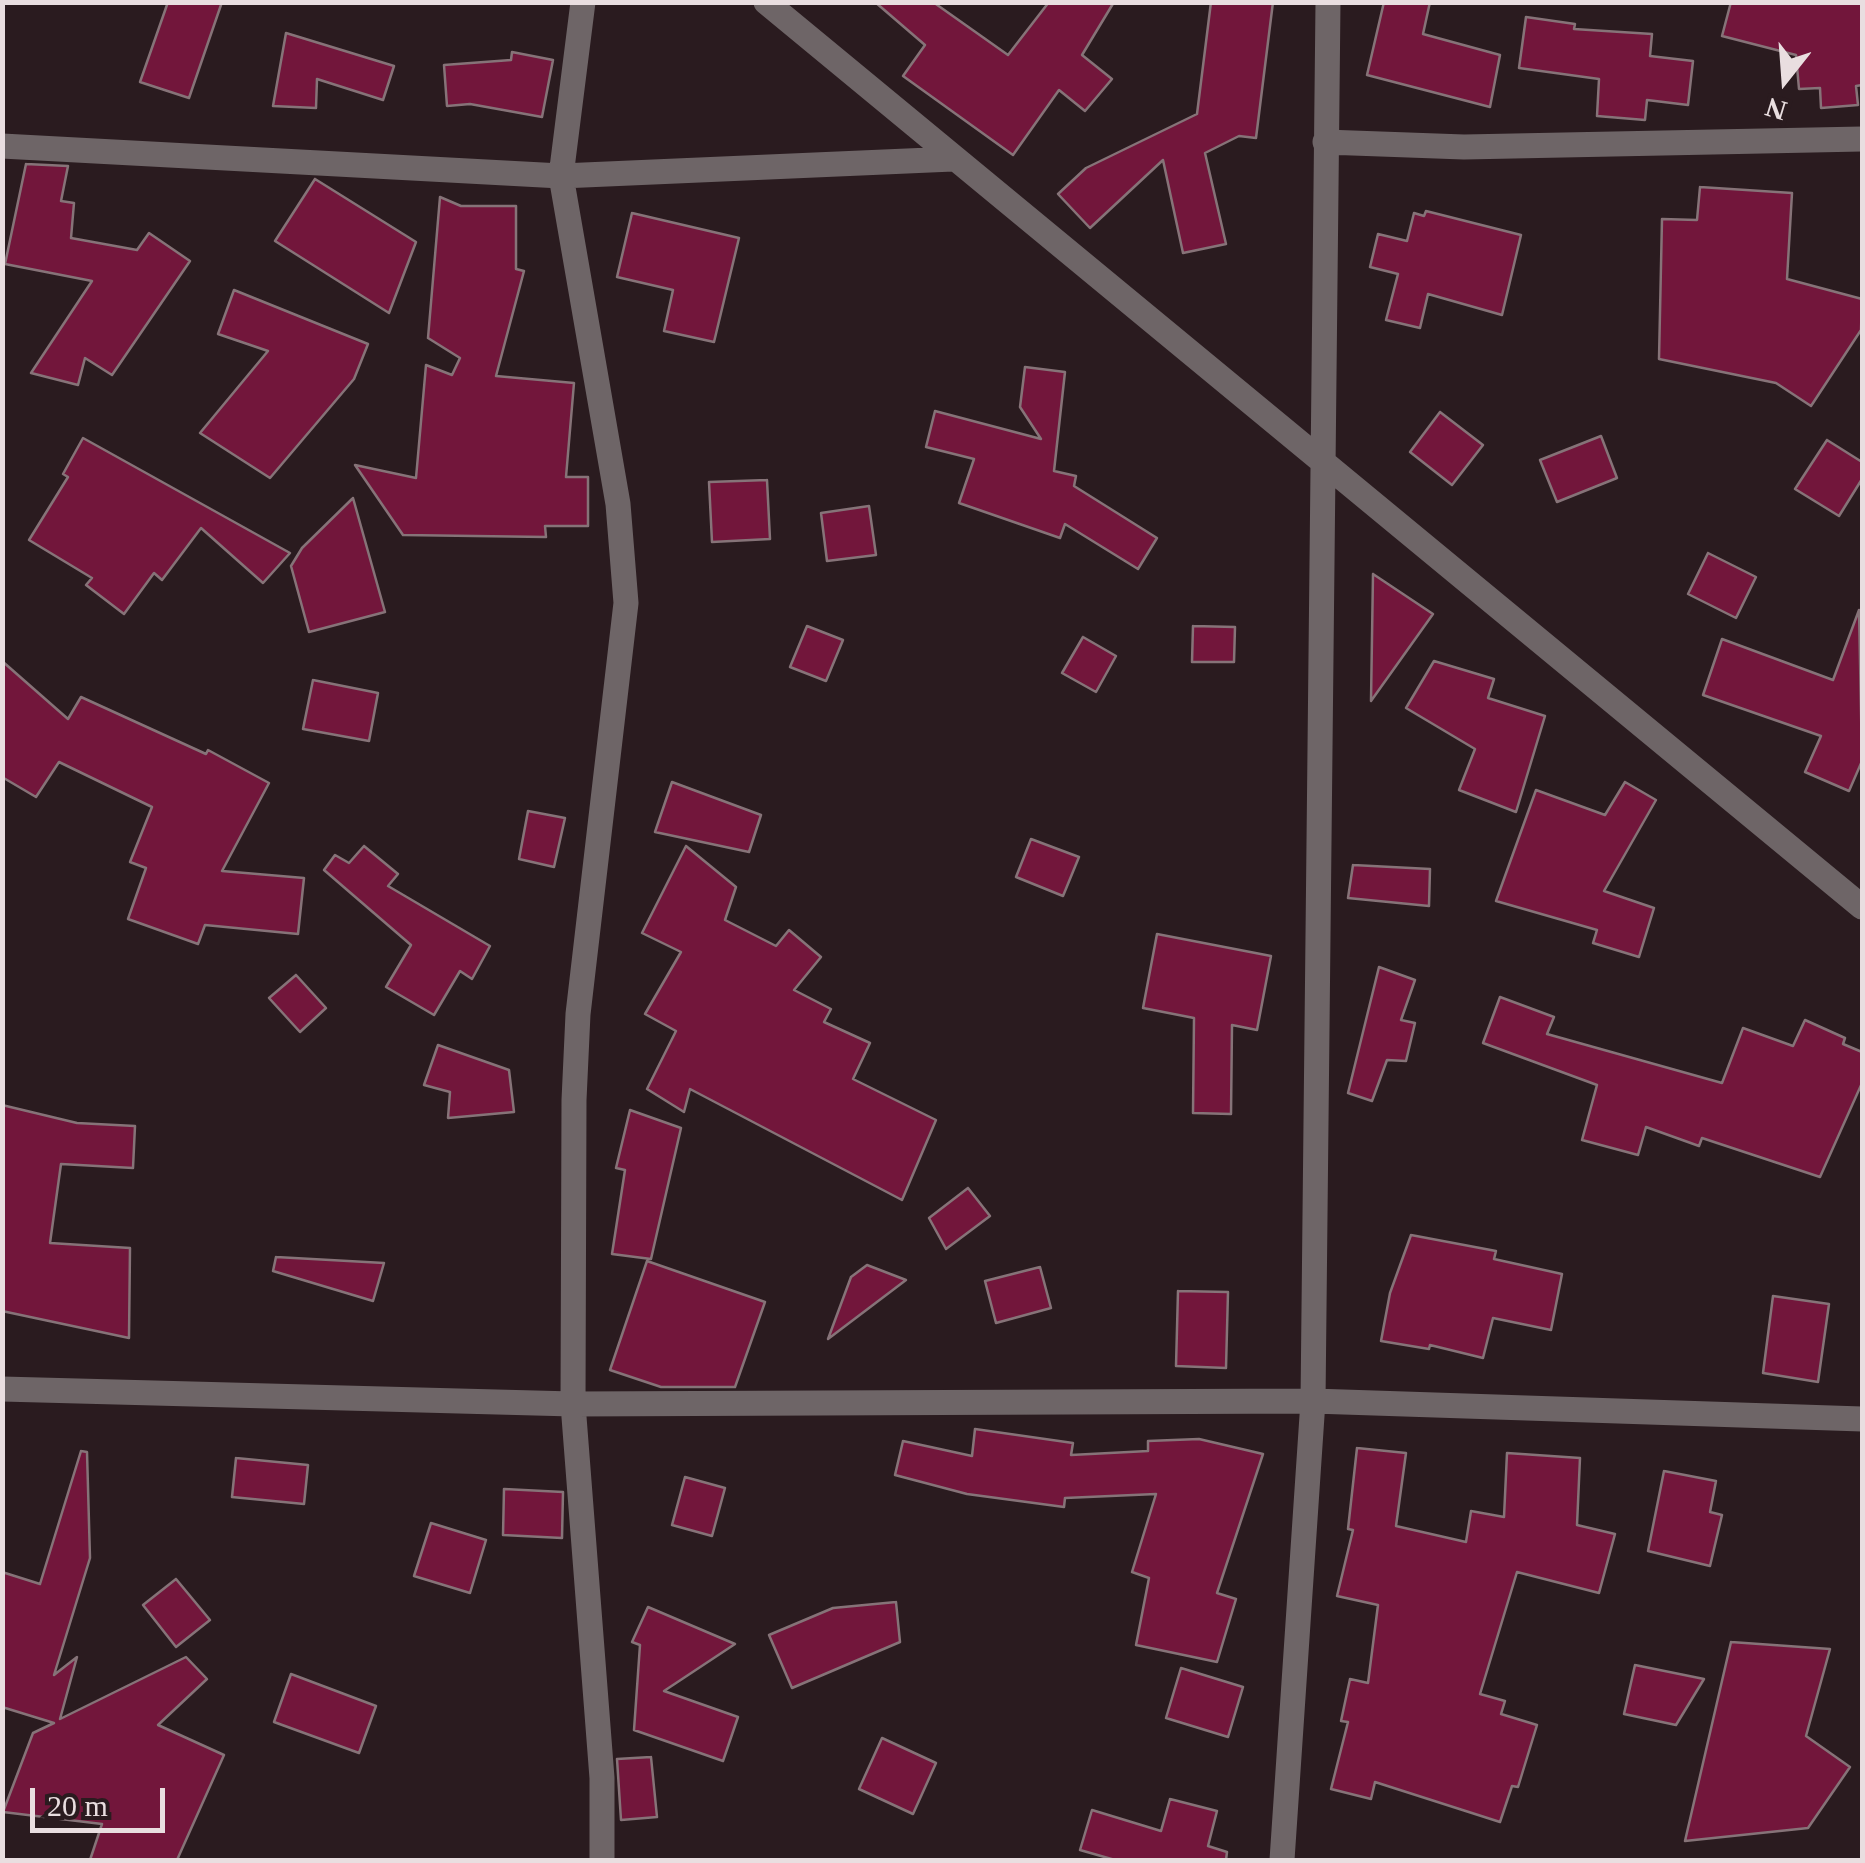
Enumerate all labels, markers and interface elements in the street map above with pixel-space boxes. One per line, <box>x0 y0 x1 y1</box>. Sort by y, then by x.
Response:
north arrow <box>1735 30 1835 130</box>
text: N <box>1762 91 1790 127</box>
scale bar <box>35 1768 170 1830</box>
text: 20 m <box>47 1789 108 1822</box>

